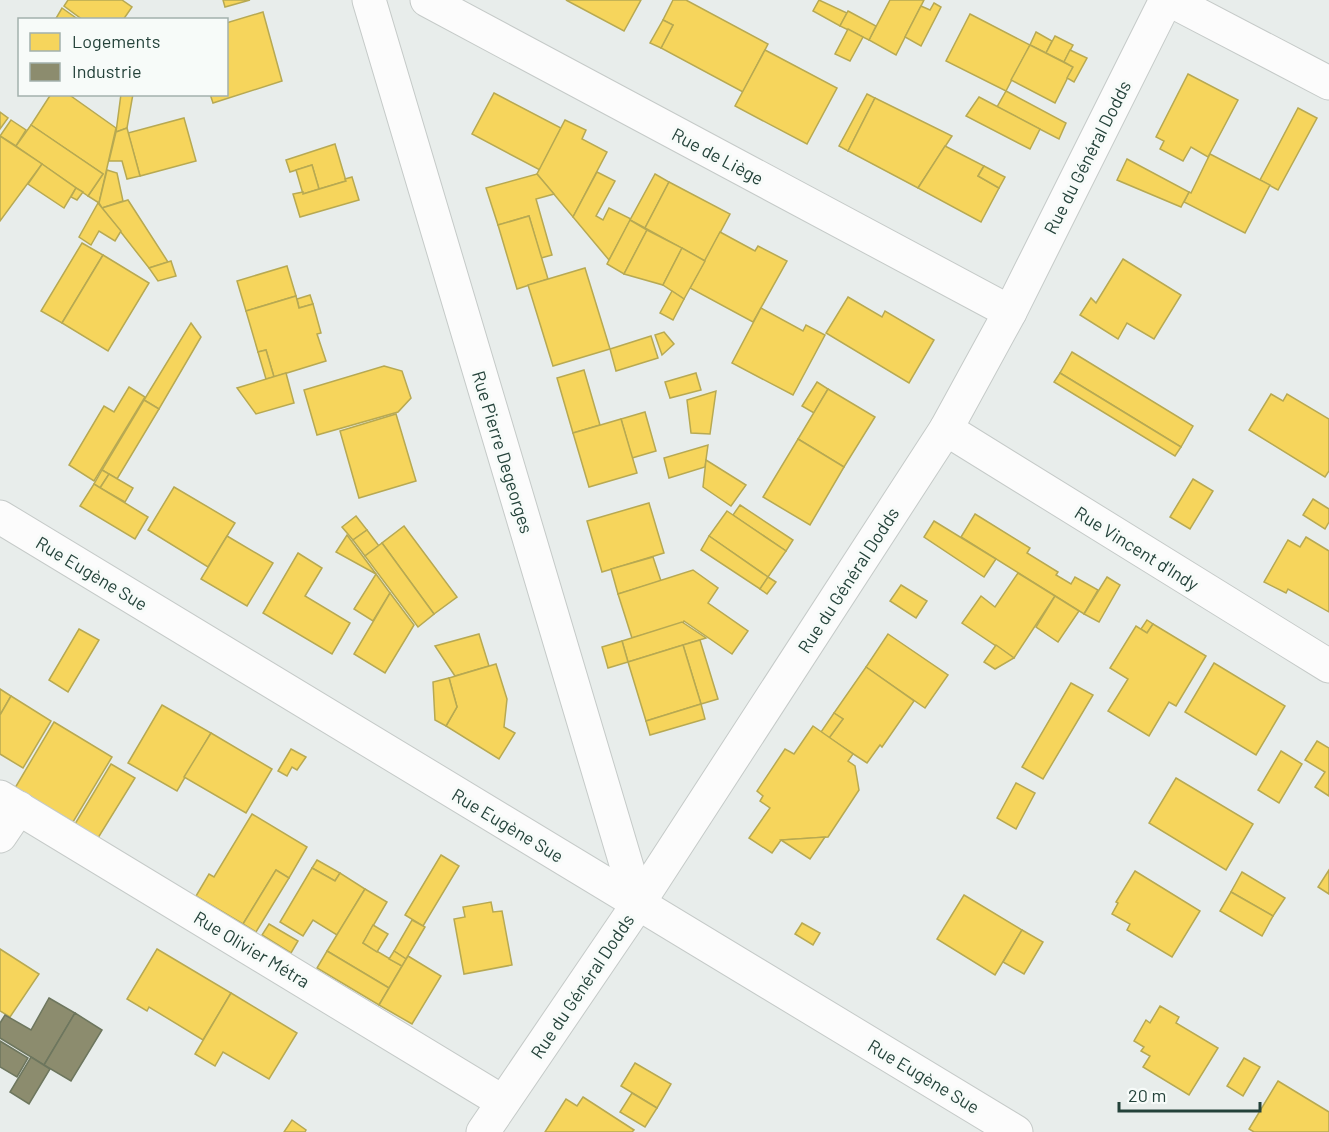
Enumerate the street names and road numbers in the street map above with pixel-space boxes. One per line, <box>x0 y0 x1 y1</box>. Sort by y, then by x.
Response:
street label: Rue du Général Dodds <box>1039 77 1135 237</box>
street label: Rue de Liège <box>668 123 768 189</box>
street label: Rue Pierre Degeorges <box>468 368 538 536</box>
street label: Rue Vincent d'Indy <box>1071 501 1203 595</box>
street label: Rue du Général Dodds <box>793 503 903 657</box>
street label: Rue Eugène Sue <box>32 531 152 615</box>
street label: Rue Eugène Sue <box>448 783 568 867</box>
street label: Rue Olivier Métra <box>190 906 314 992</box>
street label: Rue du Général Dodds <box>526 910 638 1062</box>
street label: Rue Eugène Sue <box>864 1034 984 1118</box>

